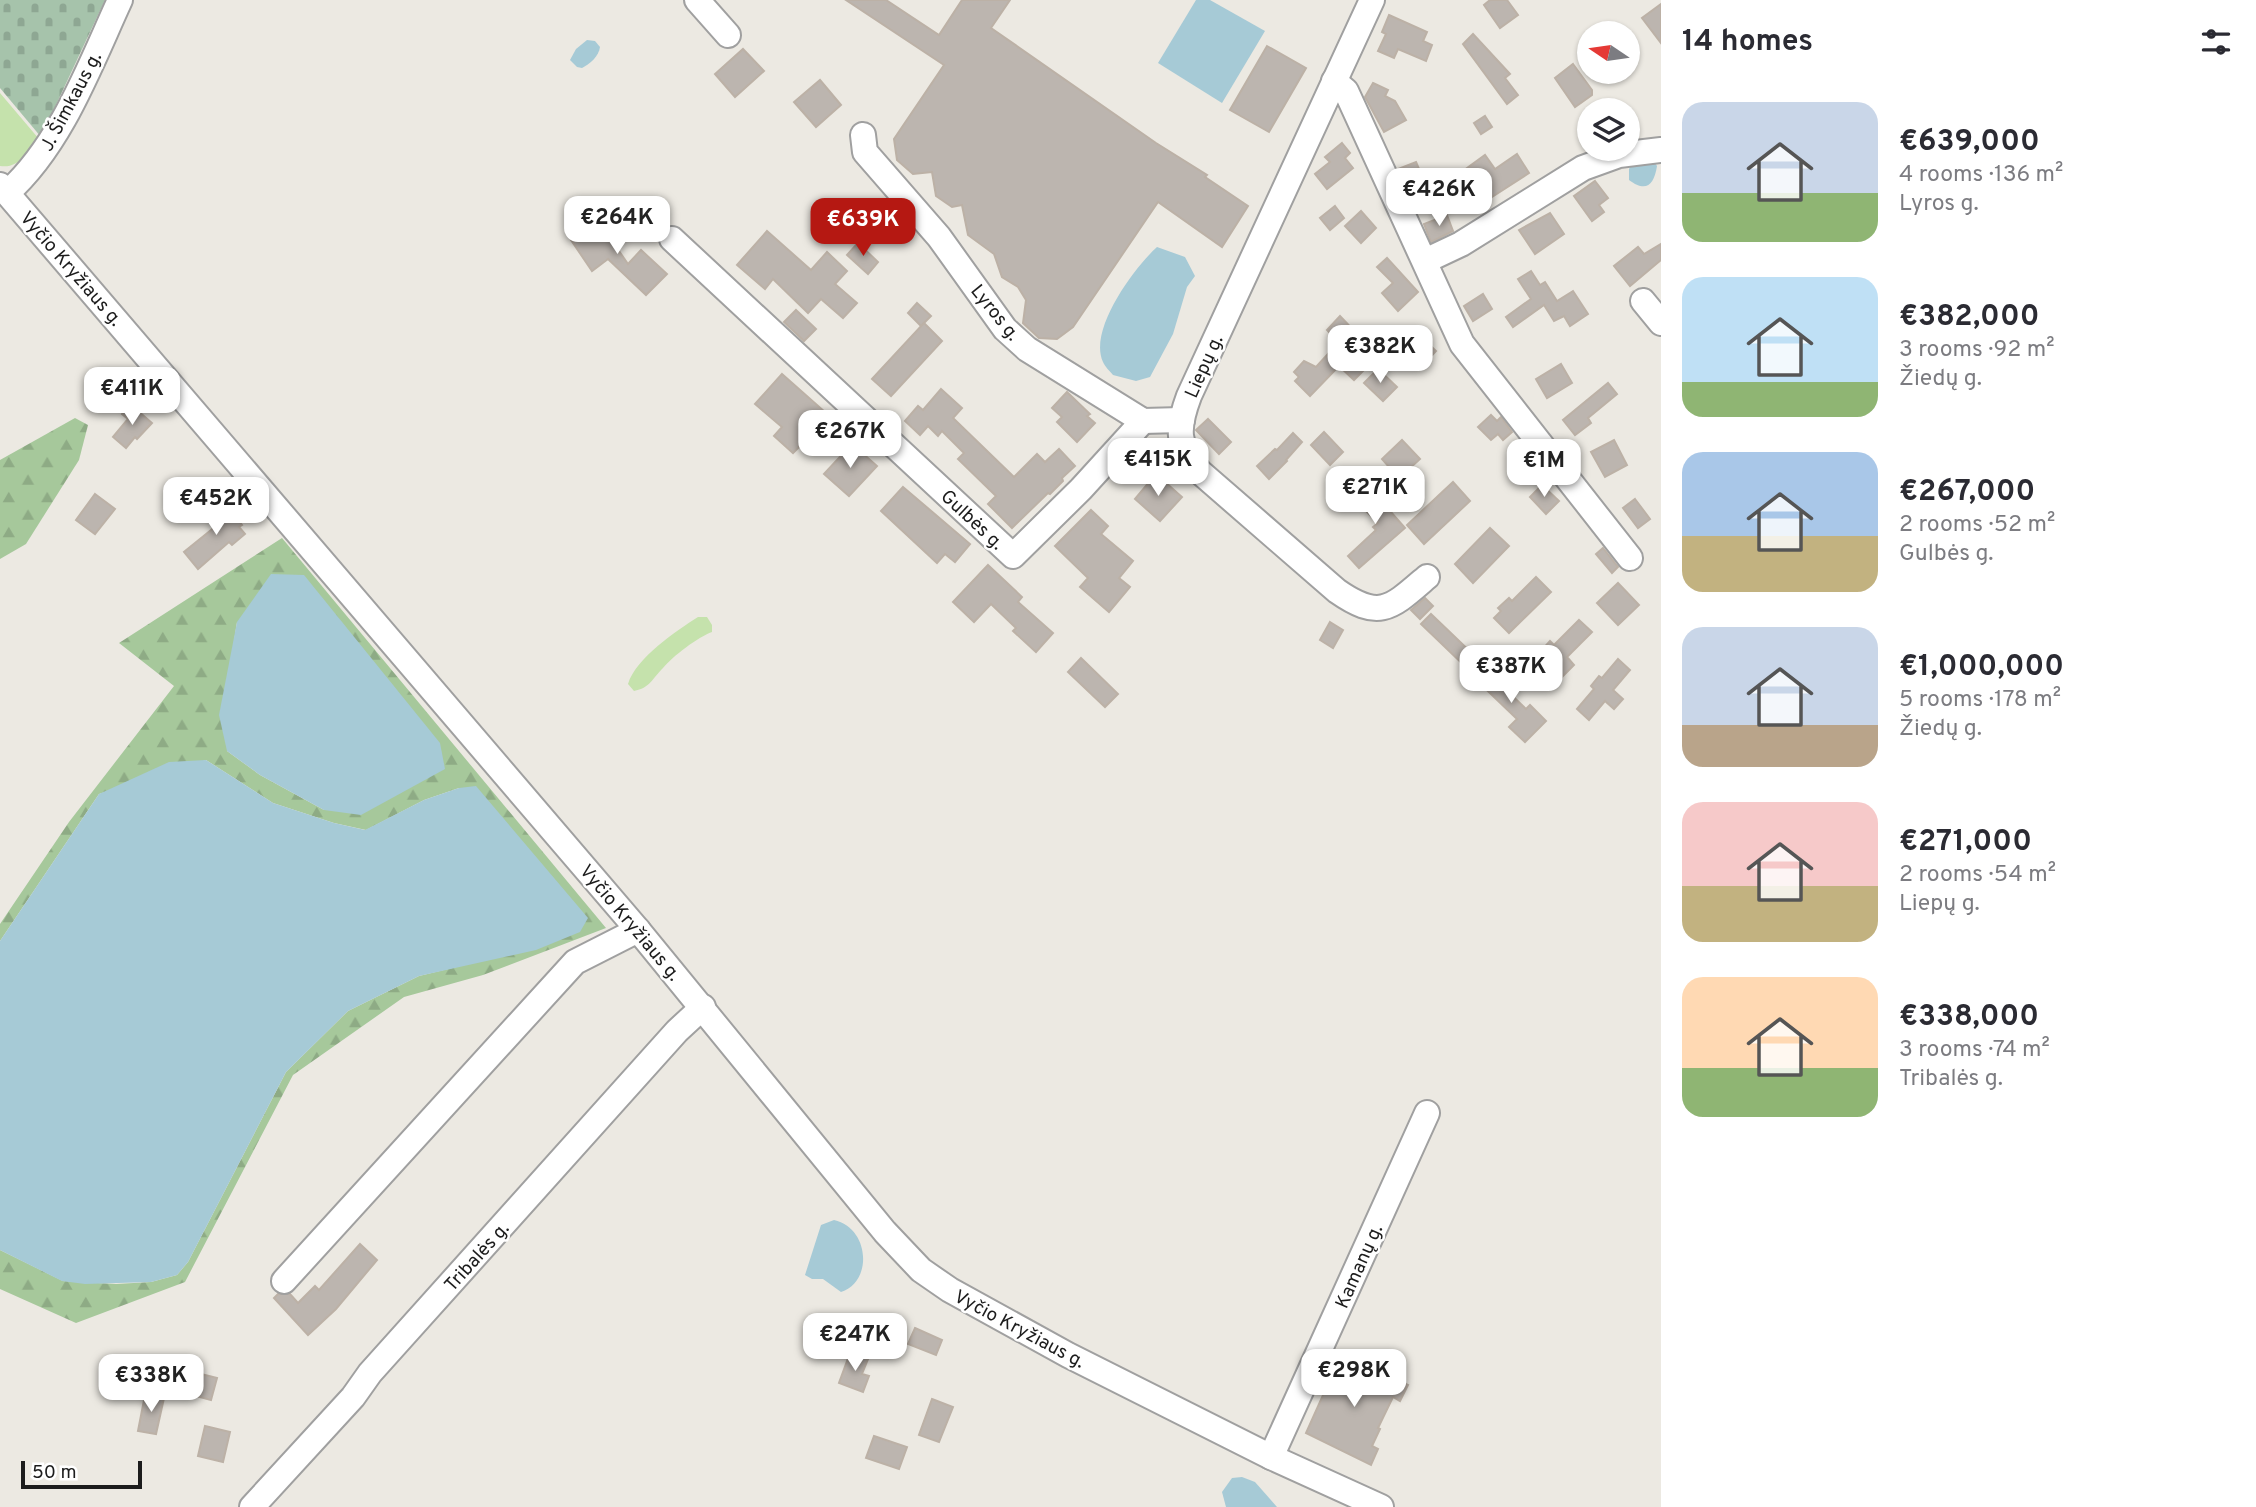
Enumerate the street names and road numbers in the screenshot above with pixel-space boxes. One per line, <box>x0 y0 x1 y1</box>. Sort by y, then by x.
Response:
street label: J. Šimkaus g. <box>35 48 108 156</box>
street label: Vyčio Kryžiaus g. <box>14 207 127 332</box>
street label: Lyros g. <box>964 280 1024 346</box>
street label: Liepų g. <box>1180 331 1229 402</box>
street label: Gulbės g. <box>935 485 1008 556</box>
street label: Vyčio Kryžiaus g. <box>574 860 685 987</box>
street label: Tribalės g. <box>440 1217 515 1297</box>
street label: Kamanų g. <box>1331 1221 1389 1313</box>
street label: Vyčio Kryžiaus g. <box>949 1285 1089 1374</box>

